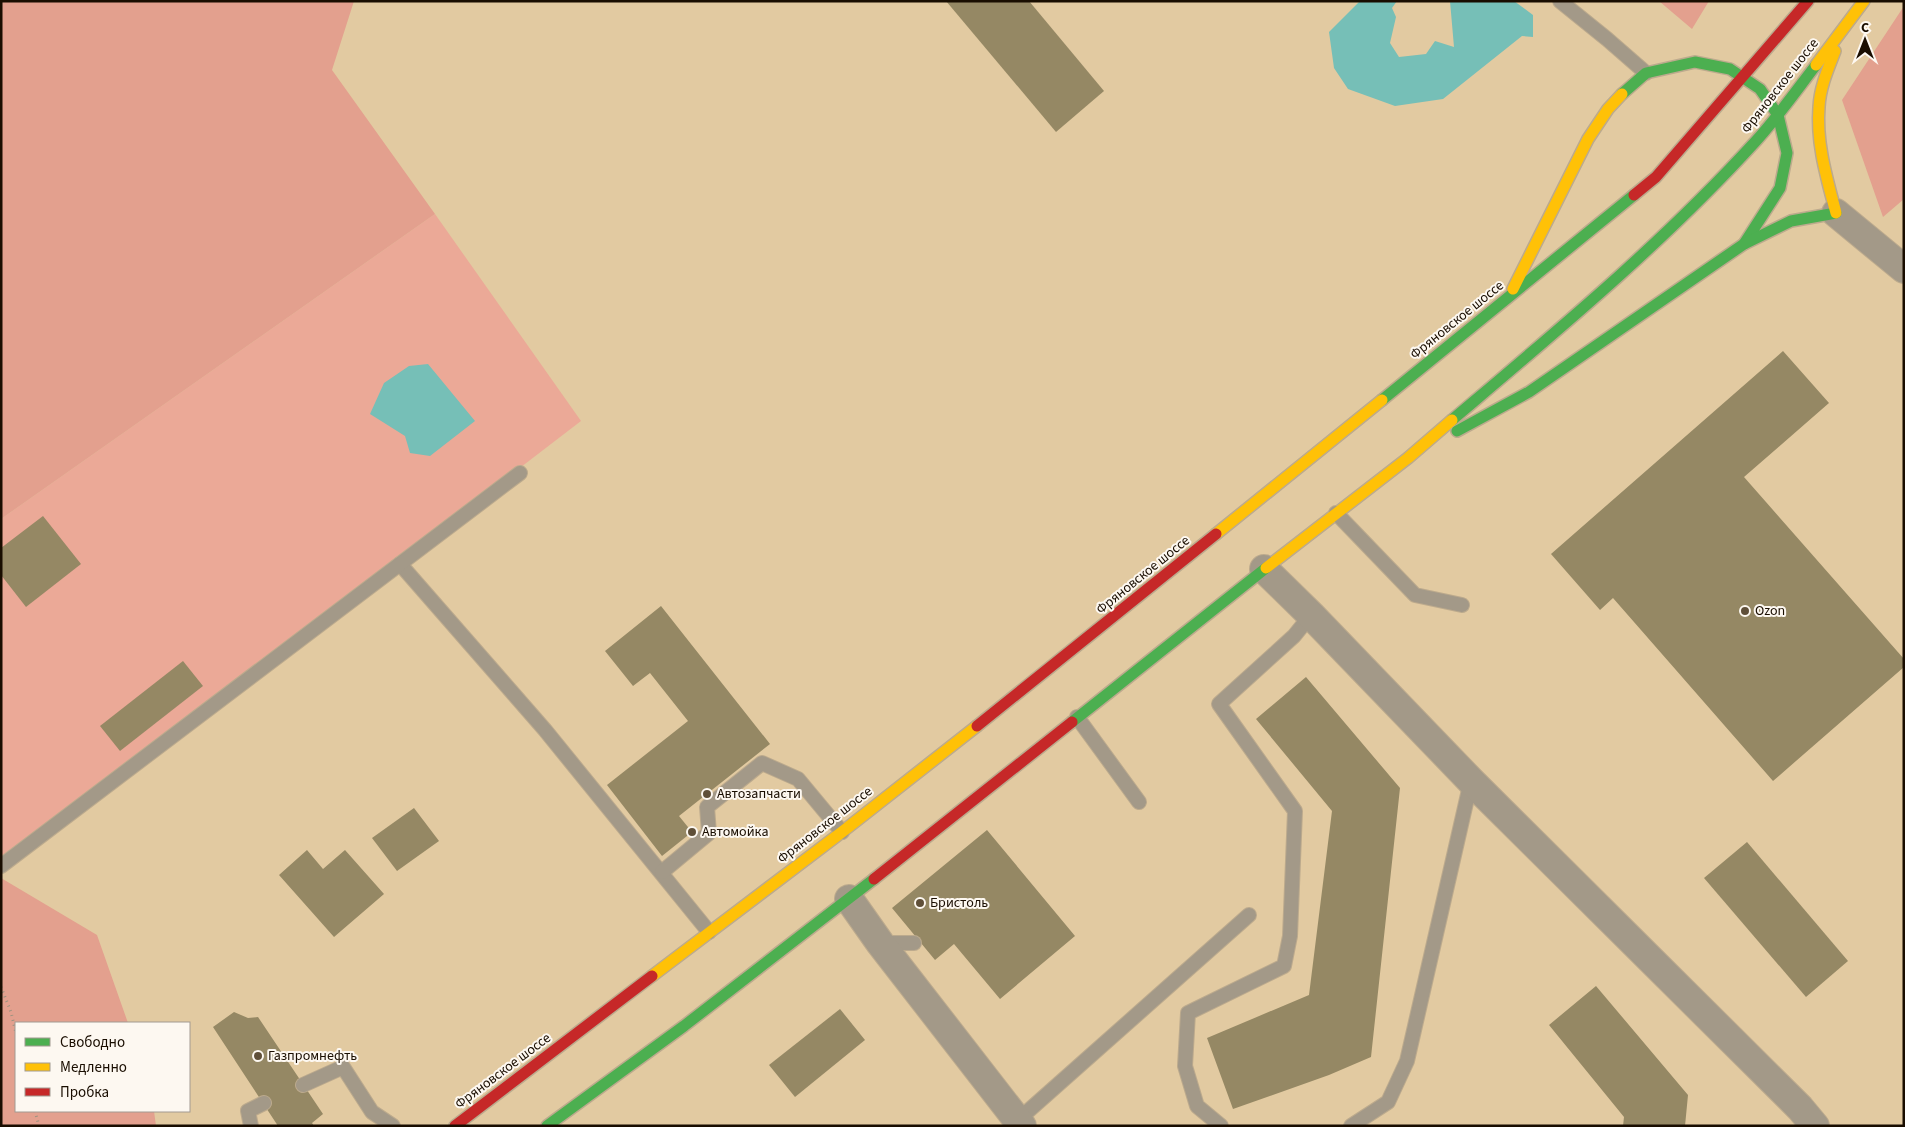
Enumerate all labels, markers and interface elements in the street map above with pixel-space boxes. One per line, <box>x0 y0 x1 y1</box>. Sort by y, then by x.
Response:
north arrow <box>1840 15 1890 65</box>
text: С <box>1861 18 1869 38</box>
street label: Фряновское шоссе <box>1737 34 1823 138</box>
street label: Фряновское шоссе <box>1406 276 1508 364</box>
street label: Фряновское шоссе <box>1092 531 1194 619</box>
place label: Ozon <box>1755 601 1785 621</box>
marker: Ozon <box>1739 605 1751 617</box>
street label: Фряновское шоссе <box>773 782 877 868</box>
place label: Автозапчасти <box>717 784 801 804</box>
marker: Автозапчасти <box>701 788 713 800</box>
place label: Автомойка <box>702 822 768 842</box>
marker: Автомойка <box>686 826 698 838</box>
place label: Бристоль <box>930 893 988 913</box>
marker: Бристоль <box>914 897 926 909</box>
legend <box>15 1022 190 1112</box>
street label: Фряновское шоссе <box>451 1028 555 1114</box>
text: Свободно <box>60 1032 125 1053</box>
place label: Газпромнефть <box>268 1046 357 1066</box>
marker: Газпромнефть <box>252 1050 264 1062</box>
text: Медленно <box>60 1057 127 1078</box>
text: Пробка <box>60 1082 109 1103</box>

